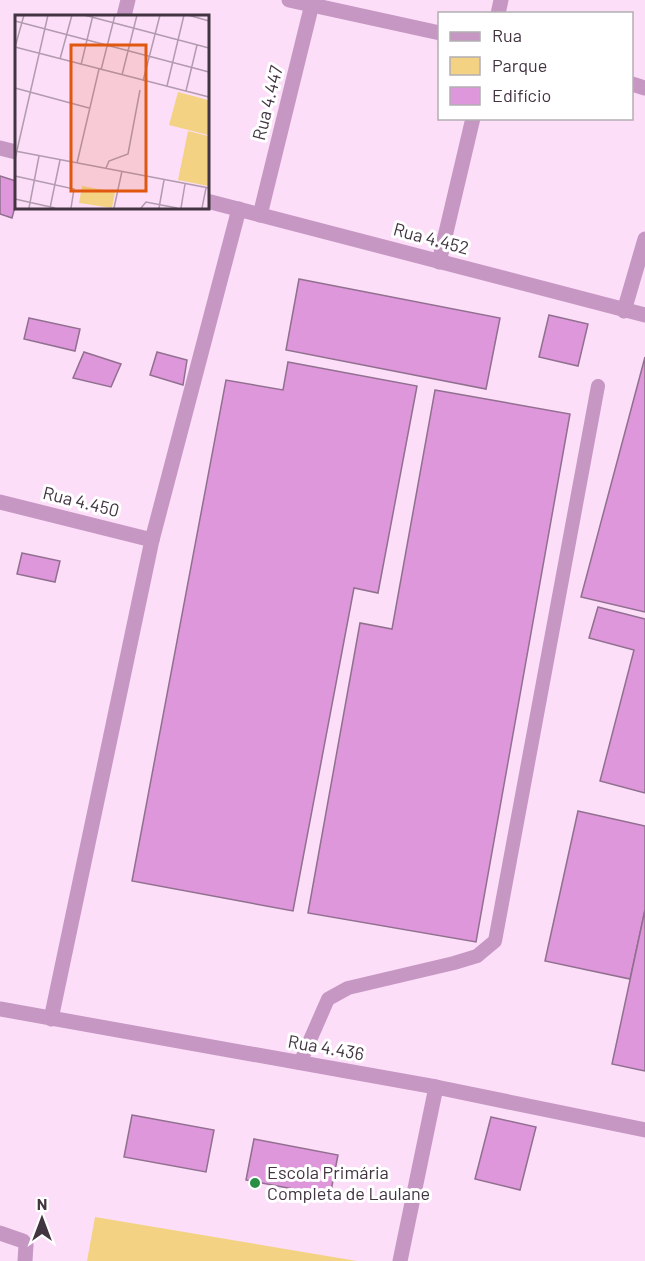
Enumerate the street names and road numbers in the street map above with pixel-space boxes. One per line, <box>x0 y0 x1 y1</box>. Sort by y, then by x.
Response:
street label: Rua 4.447 <box>247 63 287 142</box>
street label: Rua 4.452 <box>391 217 471 259</box>
street label: Rua 4.450 <box>41 481 122 521</box>
street label: Rua 4.436 <box>286 1030 366 1065</box>

